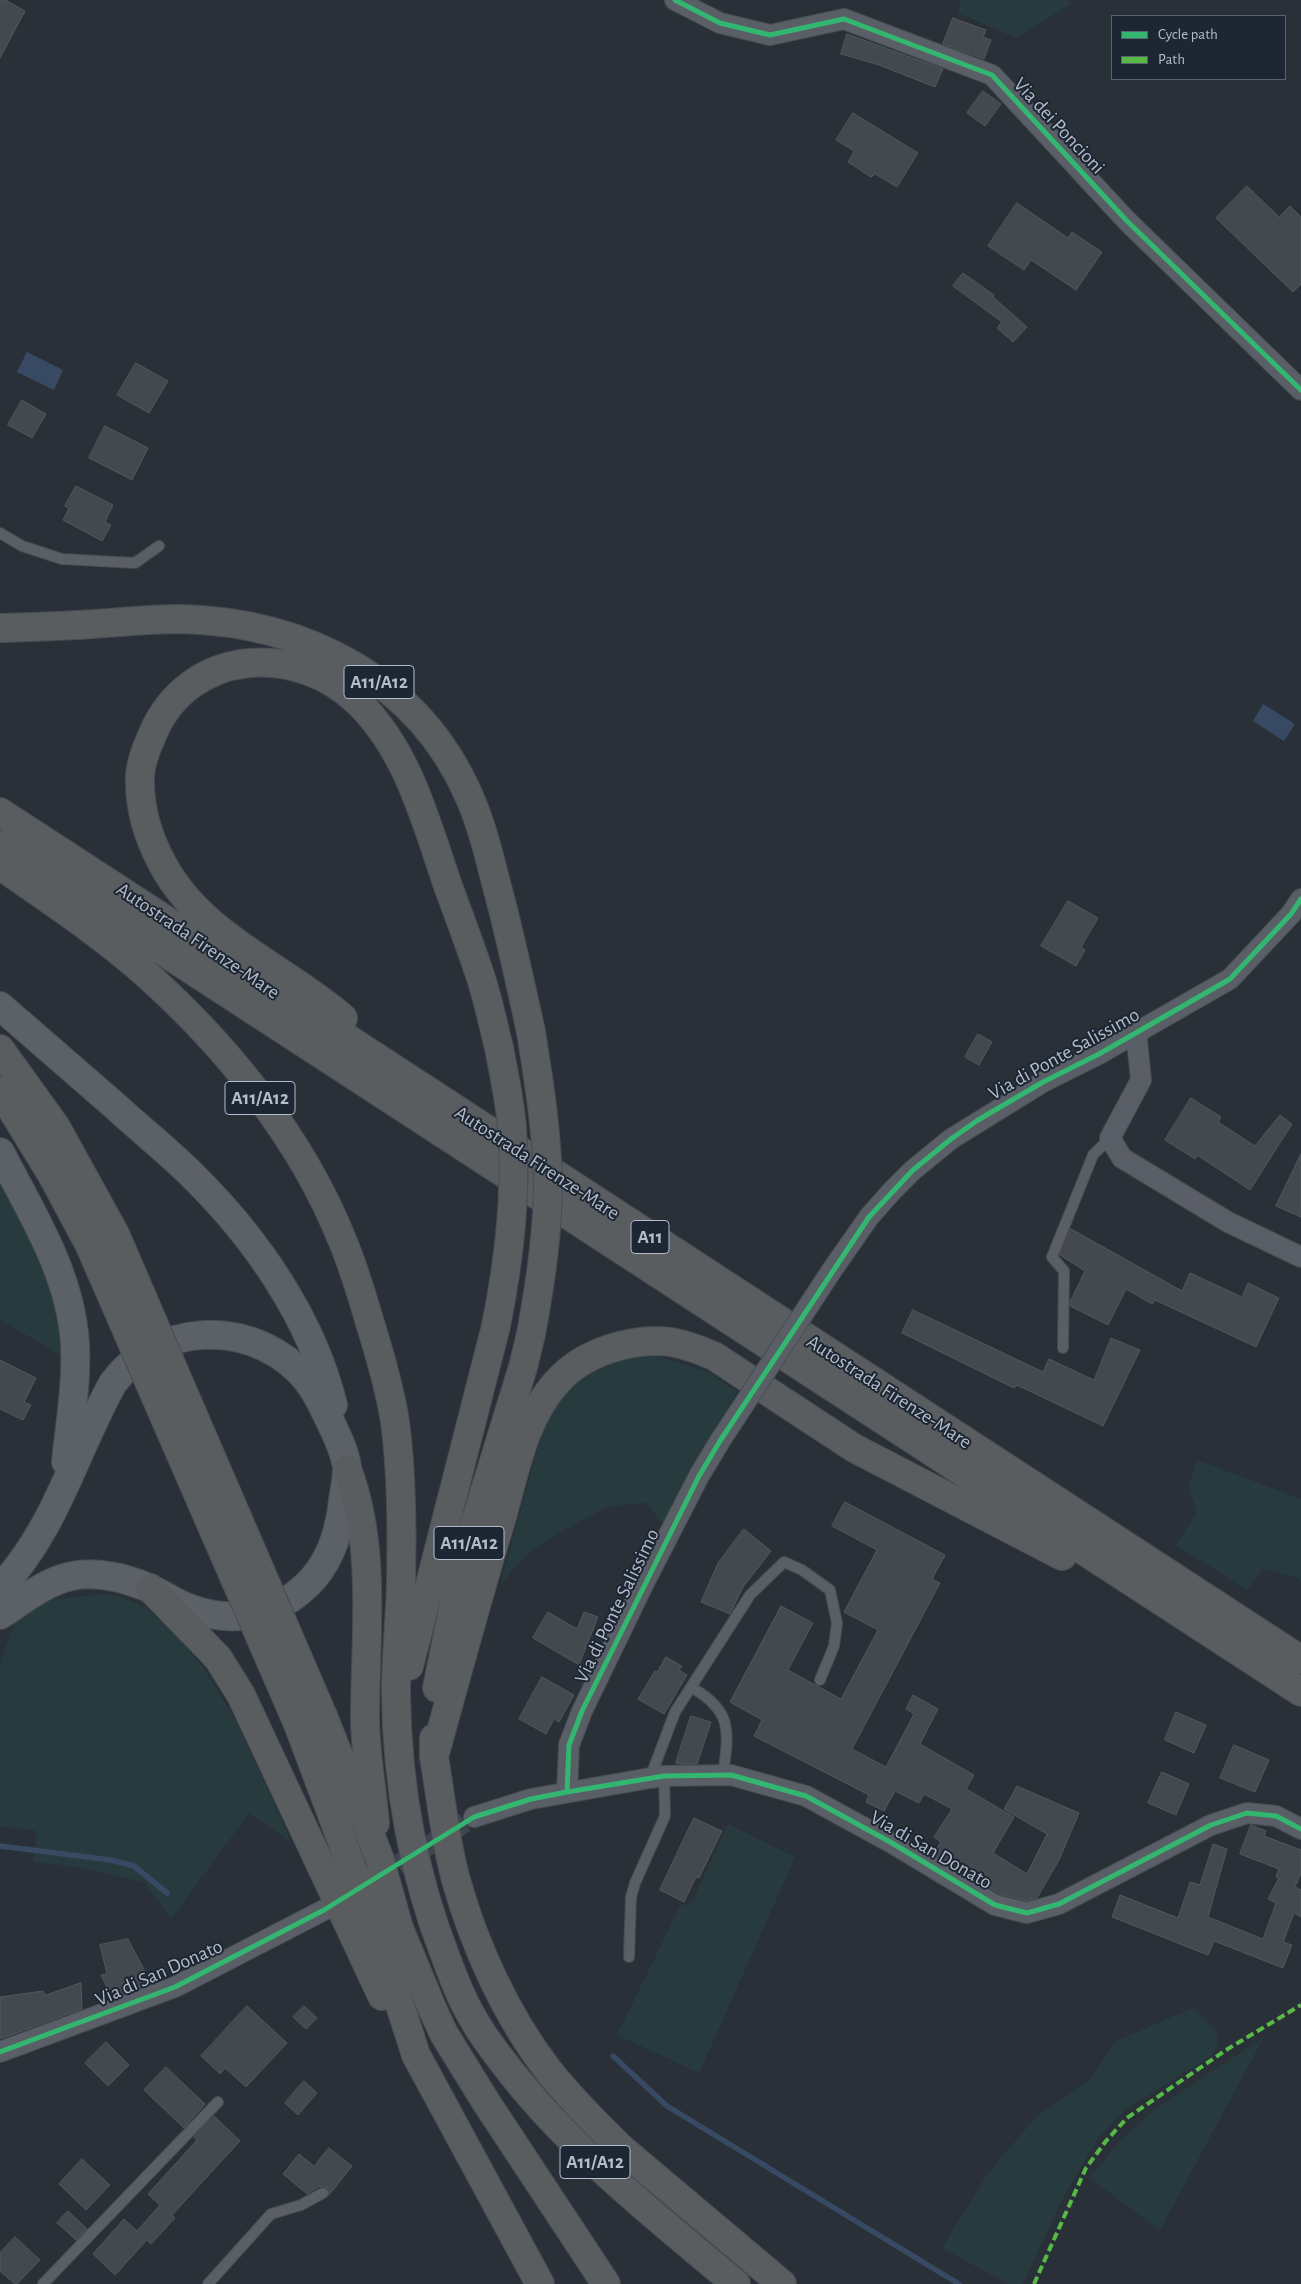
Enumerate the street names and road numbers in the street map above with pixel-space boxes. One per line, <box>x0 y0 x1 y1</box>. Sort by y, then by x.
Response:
street label: Via dei Poncioni <box>1008 73 1110 179</box>
road number: A11/A12 <box>344 666 414 699</box>
street label: Autostrada Firenze-Mare <box>112 877 284 1005</box>
street label: Via di Ponte Salissimo <box>984 1003 1144 1105</box>
road number: A11/A12 <box>225 1082 295 1114</box>
street label: Autostrada Firenze-Mare <box>450 1101 624 1225</box>
road number: A11 <box>631 1220 669 1254</box>
street label: Autostrada Firenze-Mare <box>802 1330 976 1454</box>
street label: Via di Ponte Salissimo <box>569 1525 665 1687</box>
road number: A11/A12 <box>434 1526 504 1560</box>
street label: Via di San Donato <box>866 1805 996 1895</box>
street label: Via di San Donato <box>92 1934 226 2012</box>
road number: A11/A12 <box>560 2146 630 2178</box>

